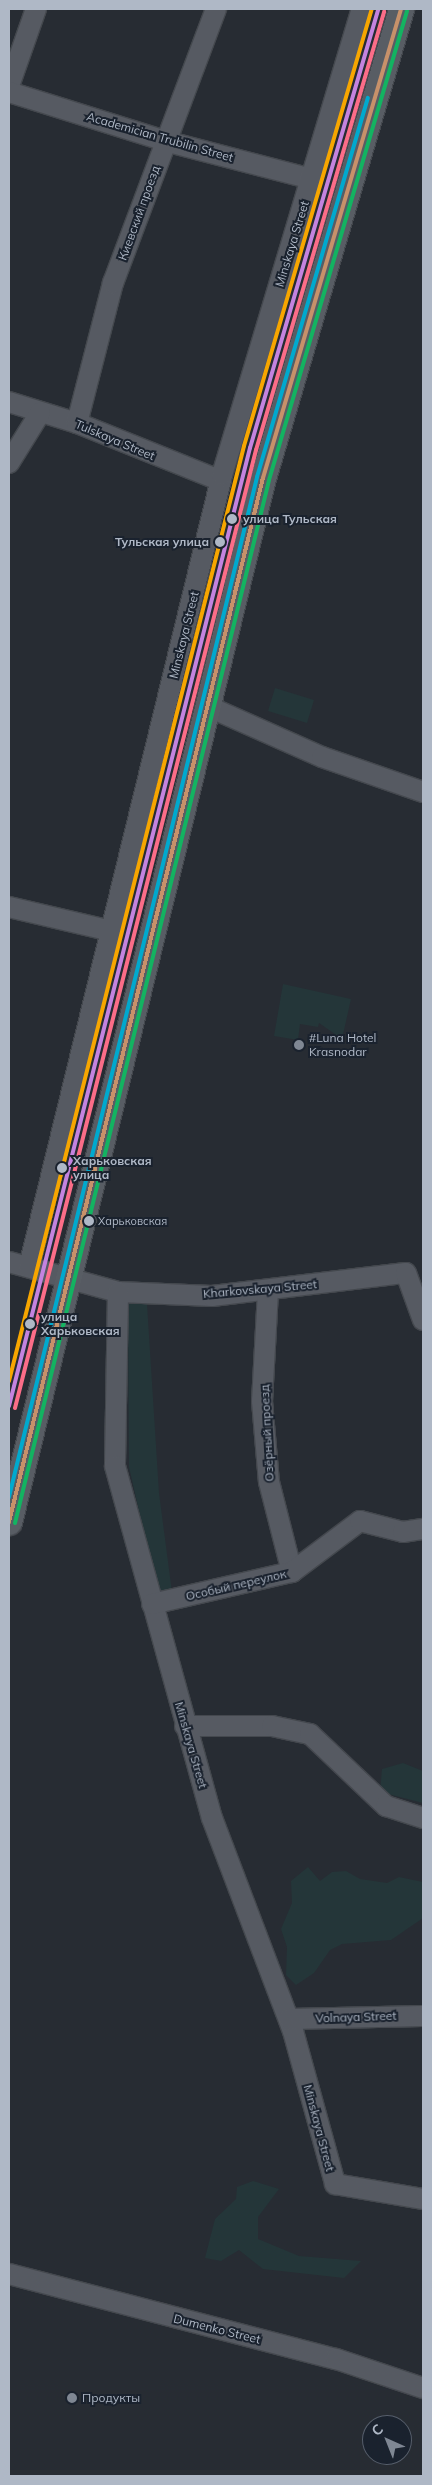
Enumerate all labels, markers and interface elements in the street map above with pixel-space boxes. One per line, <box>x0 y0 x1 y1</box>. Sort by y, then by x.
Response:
street label: Academician Trubilin Street <box>85 109 235 165</box>
street label: Киевский проезд <box>115 164 163 262</box>
street label: Minskaya Street <box>272 199 312 289</box>
street label: Tulskaya Street <box>73 417 157 463</box>
marker: улица Тульская <box>225 512 239 526</box>
place label: улица Тульская <box>243 512 337 526</box>
place label: Тульская улица <box>115 535 209 549</box>
marker: Тульская улица <box>213 535 227 549</box>
street label: Minskaya Street <box>166 590 202 680</box>
place label: #Luna Hotel Krasnodar <box>309 1031 376 1059</box>
marker: #Luna Hotel Krasnodar <box>293 1039 305 1051</box>
place label: Харьковская улица <box>73 1154 152 1182</box>
marker: Харьковская улица <box>55 1161 69 1175</box>
place label: Харьковская <box>98 1214 167 1228</box>
marker: Харьковская <box>84 1216 94 1226</box>
street label: Kharkovskaya Street <box>202 1277 318 1301</box>
place label: улица Харьковская <box>41 1310 120 1338</box>
marker: улица Харьковская <box>23 1317 37 1331</box>
street label: Озёрный проезд <box>257 1384 277 1482</box>
street label: Особый переулок <box>184 1566 288 1604</box>
street label: Minskaya Street <box>172 1700 210 1790</box>
street label: Volnaya Street <box>315 2008 397 2026</box>
street label: Minskaya Street <box>301 2083 337 2173</box>
street label: Dumenko Street <box>172 2311 262 2347</box>
place label: Продукты <box>82 2391 140 2405</box>
marker: Продукты <box>66 2392 78 2404</box>
north arrow <box>362 2415 412 2465</box>
text: С <box>368 2420 387 2440</box>

